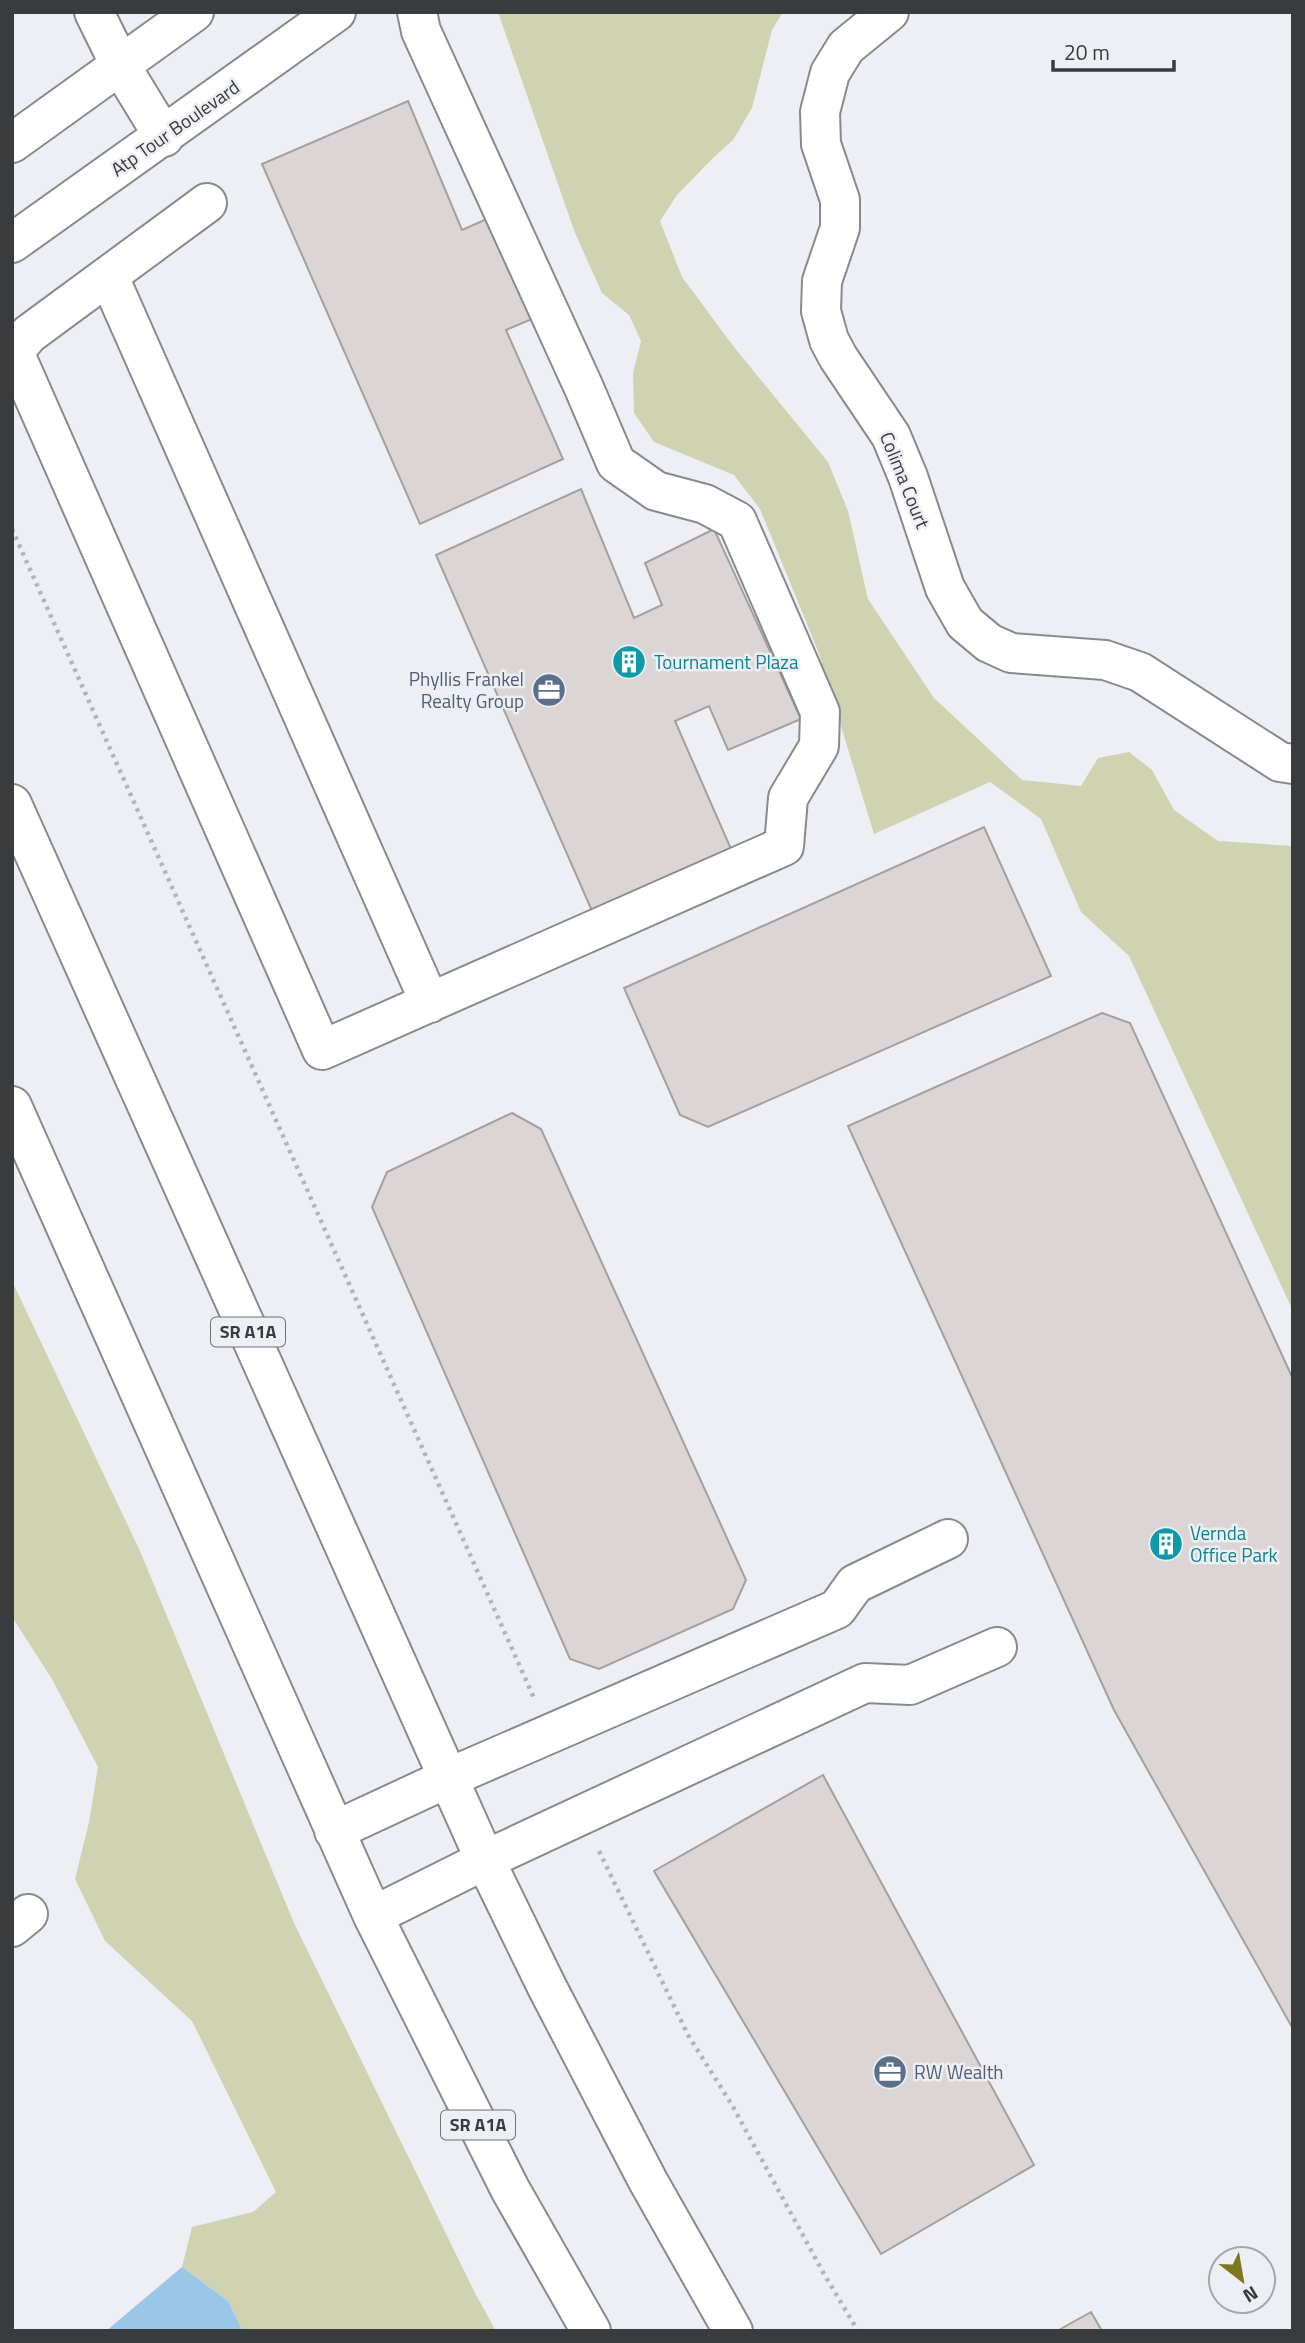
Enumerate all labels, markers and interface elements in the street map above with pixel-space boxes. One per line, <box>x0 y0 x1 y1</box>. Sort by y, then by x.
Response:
scale bar <box>1053 28 1174 72</box>
text: 20 m <box>1064 36 1110 68</box>
street label: Atp Tour Boulevard <box>104 72 245 183</box>
street label: Colima Court <box>873 427 938 533</box>
building icon: Tournament Plaza <box>610 643 648 681</box>
place label: Tournament Plaza <box>654 647 799 676</box>
place label: Phyllis Frankel Realty Group <box>409 664 524 715</box>
office icon: Phyllis Frankel Realty Group <box>530 671 568 709</box>
road number: SR A1A <box>211 1317 285 1346</box>
place label: Vernda Office Park <box>1190 1518 1278 1569</box>
building icon: Vernda Office Park <box>1147 1525 1185 1563</box>
office icon: RW Wealth <box>871 2053 909 2091</box>
place label: RW Wealth <box>914 2057 1004 2086</box>
road number: SR A1A <box>441 2110 515 2140</box>
north arrow <box>1207 2245 1277 2315</box>
text: N <box>1238 2279 1264 2311</box>

